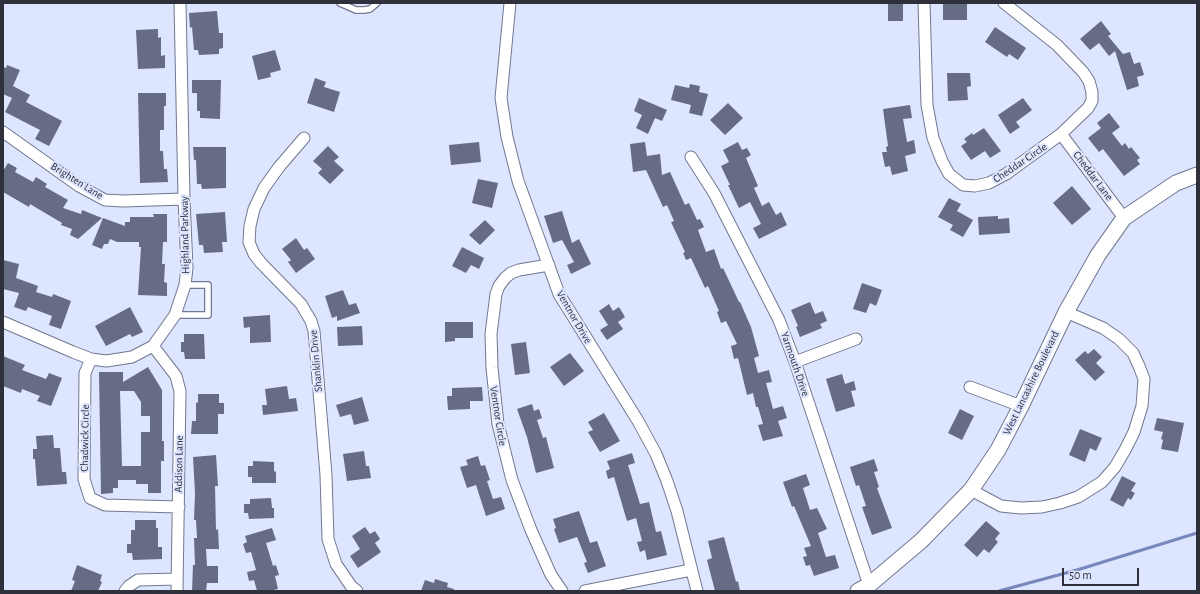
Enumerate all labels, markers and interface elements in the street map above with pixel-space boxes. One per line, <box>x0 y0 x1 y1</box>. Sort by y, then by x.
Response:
street label: Cheddar Circle <box>991 140 1049 186</box>
street label: Cheddar Lane <box>1070 149 1116 203</box>
street label: Brighten Lane <box>48 160 106 202</box>
street label: Highland Parkway <box>178 196 192 274</box>
street label: Ventnor Drive <box>553 288 595 346</box>
street label: Shanklin Drive <box>307 329 325 393</box>
street label: West Lancashire Boulevard <box>1000 329 1062 437</box>
street label: Yarmouth Drive <box>778 330 812 398</box>
street label: Ventnor Circle <box>487 385 509 447</box>
street label: Chadwick Circle <box>78 404 92 472</box>
street label: Addison Lane <box>172 435 186 493</box>
scale bar <box>1064 560 1141 586</box>
text: 50 m <box>1069 569 1092 581</box>

